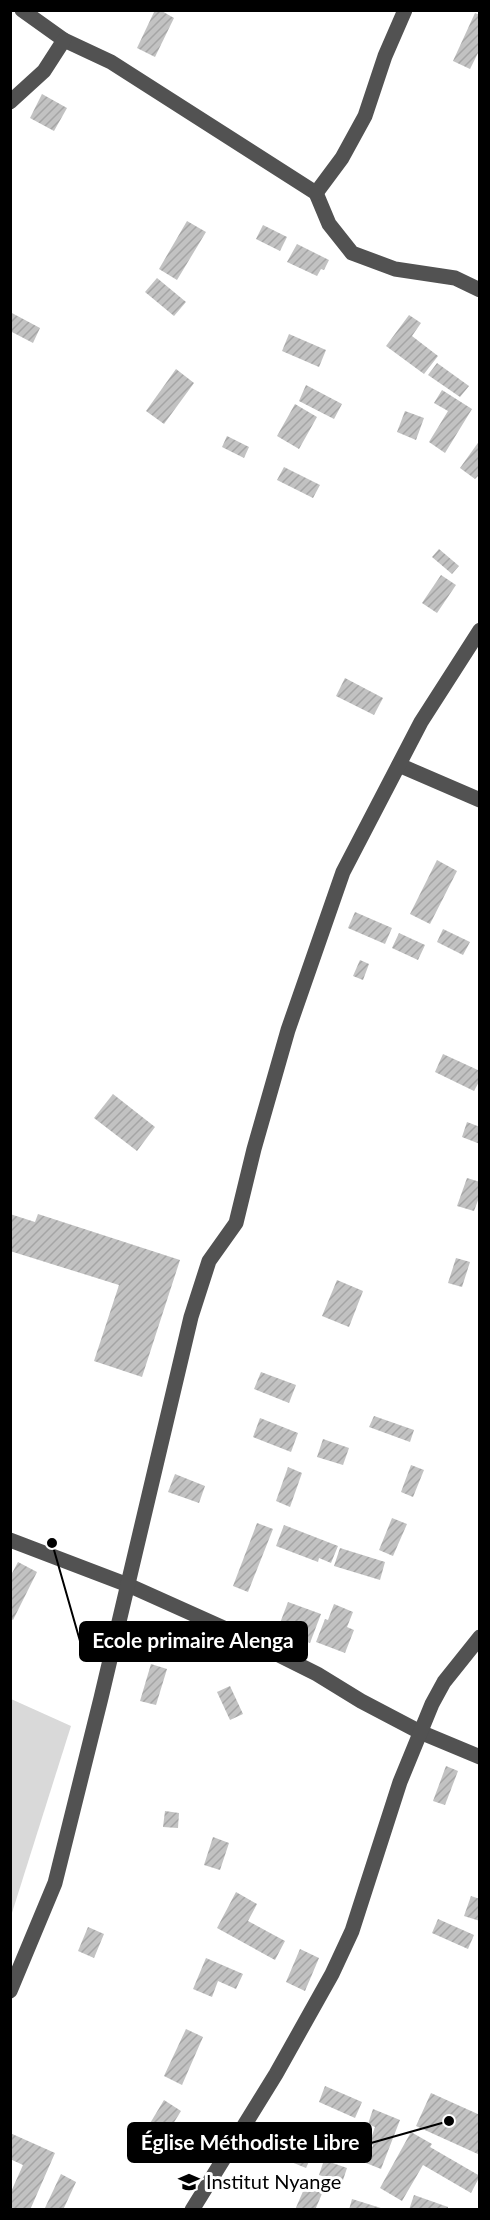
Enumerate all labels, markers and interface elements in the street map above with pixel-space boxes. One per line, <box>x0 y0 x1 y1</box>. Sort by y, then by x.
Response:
callout: Ecole primaire Alenga <box>80 1622 307 1661</box>
text: Ecole primaire Alenga <box>92 1627 294 1652</box>
callout: Église Méthodiste Libre <box>128 2123 371 2162</box>
text: Église Méthodiste Libre <box>141 2129 359 2154</box>
place label: Institut Nyange <box>206 2169 341 2193</box>
school or university icon: Institut Nyange <box>177 2170 201 2194</box>

